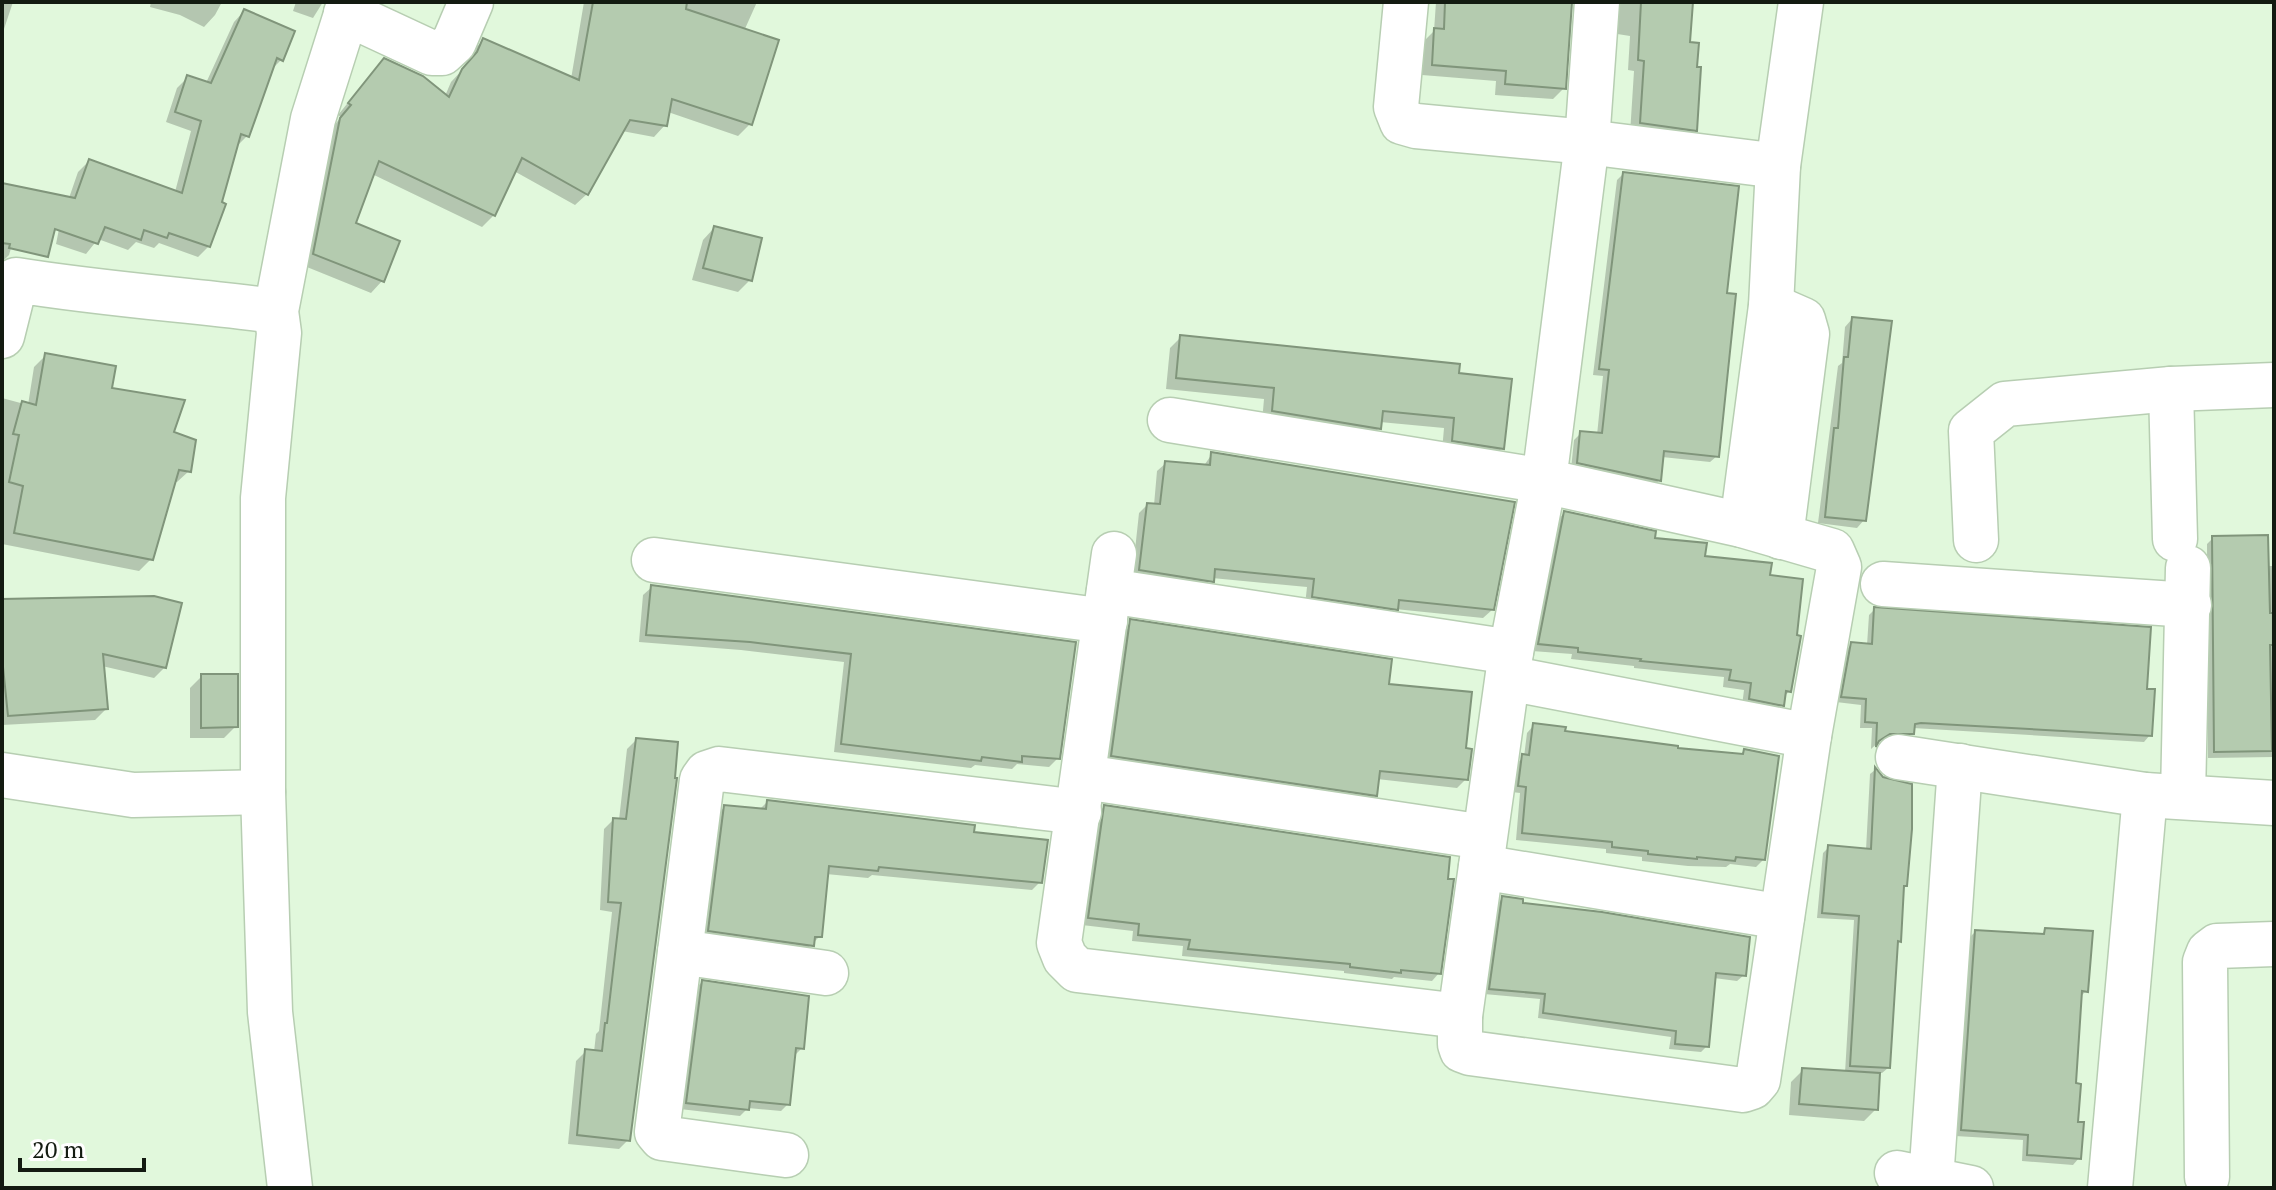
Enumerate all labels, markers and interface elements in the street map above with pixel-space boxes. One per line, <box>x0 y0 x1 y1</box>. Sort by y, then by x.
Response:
scale bar <box>20 1122 144 1172</box>
text: 20 m <box>32 1133 84 1165</box>

